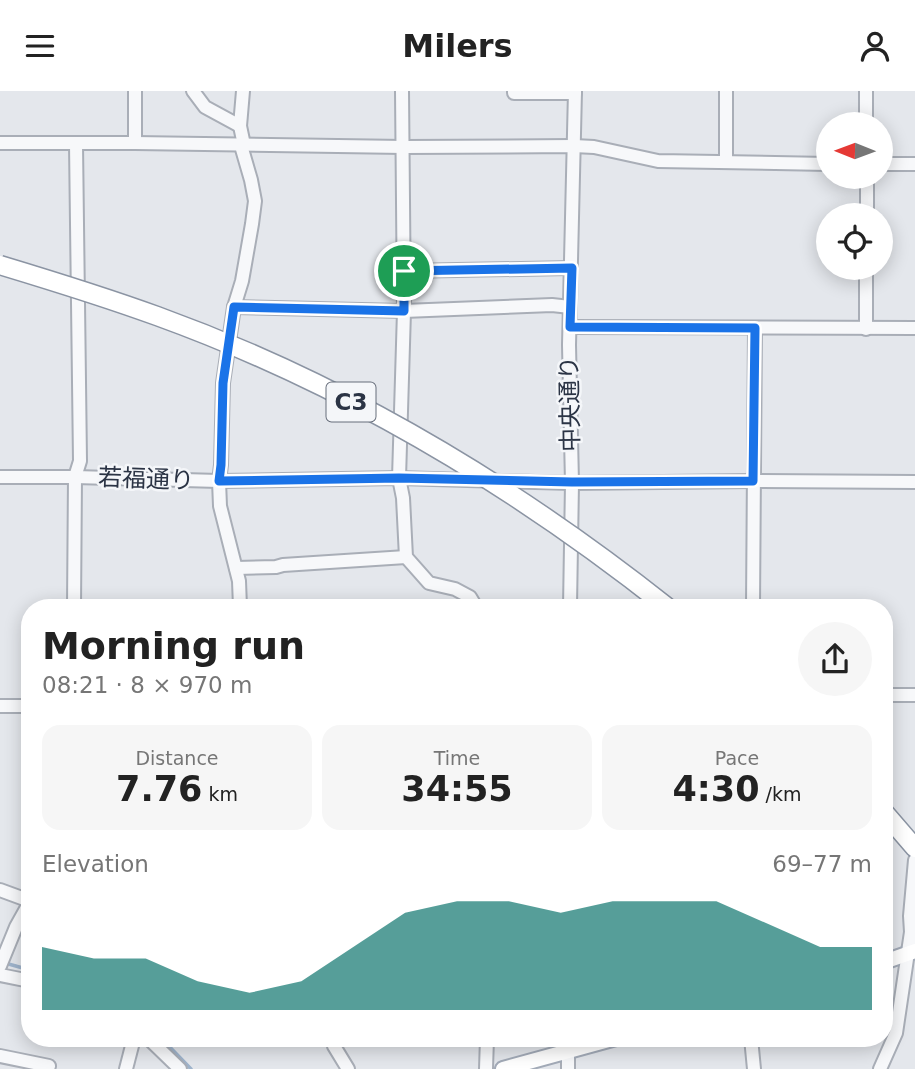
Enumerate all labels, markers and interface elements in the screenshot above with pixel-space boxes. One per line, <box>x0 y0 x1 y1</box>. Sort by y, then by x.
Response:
icon: menu <box>21 27 59 65</box>
text: Milers <box>402 27 513 65</box>
icon: person <box>856 27 894 65</box>
north arrow <box>816 112 892 189</box>
map controls <box>816 112 893 280</box>
button: locate <box>816 203 893 280</box>
pin <box>374 241 434 301</box>
icon: arrive <box>385 252 423 290</box>
street label: 中央通り <box>555 356 585 452</box>
road number: C3 <box>326 383 376 421</box>
street label: 若福通り <box>98 463 194 495</box>
button: share <box>798 622 872 696</box>
text: Morning run <box>42 624 305 668</box>
text: 08:21 · 8 × 970 m <box>42 672 252 698</box>
text: Distance <box>135 747 219 769</box>
text: Time <box>434 747 480 769</box>
text: Pace <box>715 747 759 769</box>
text: 7.76 <box>116 769 202 809</box>
text: 34:55 <box>401 769 513 809</box>
text: 4:30 <box>672 769 760 809</box>
text: km <box>202 783 238 805</box>
text: /km <box>760 783 802 805</box>
text: Elevation <box>42 851 149 877</box>
text: 69–77 m <box>772 851 872 877</box>

